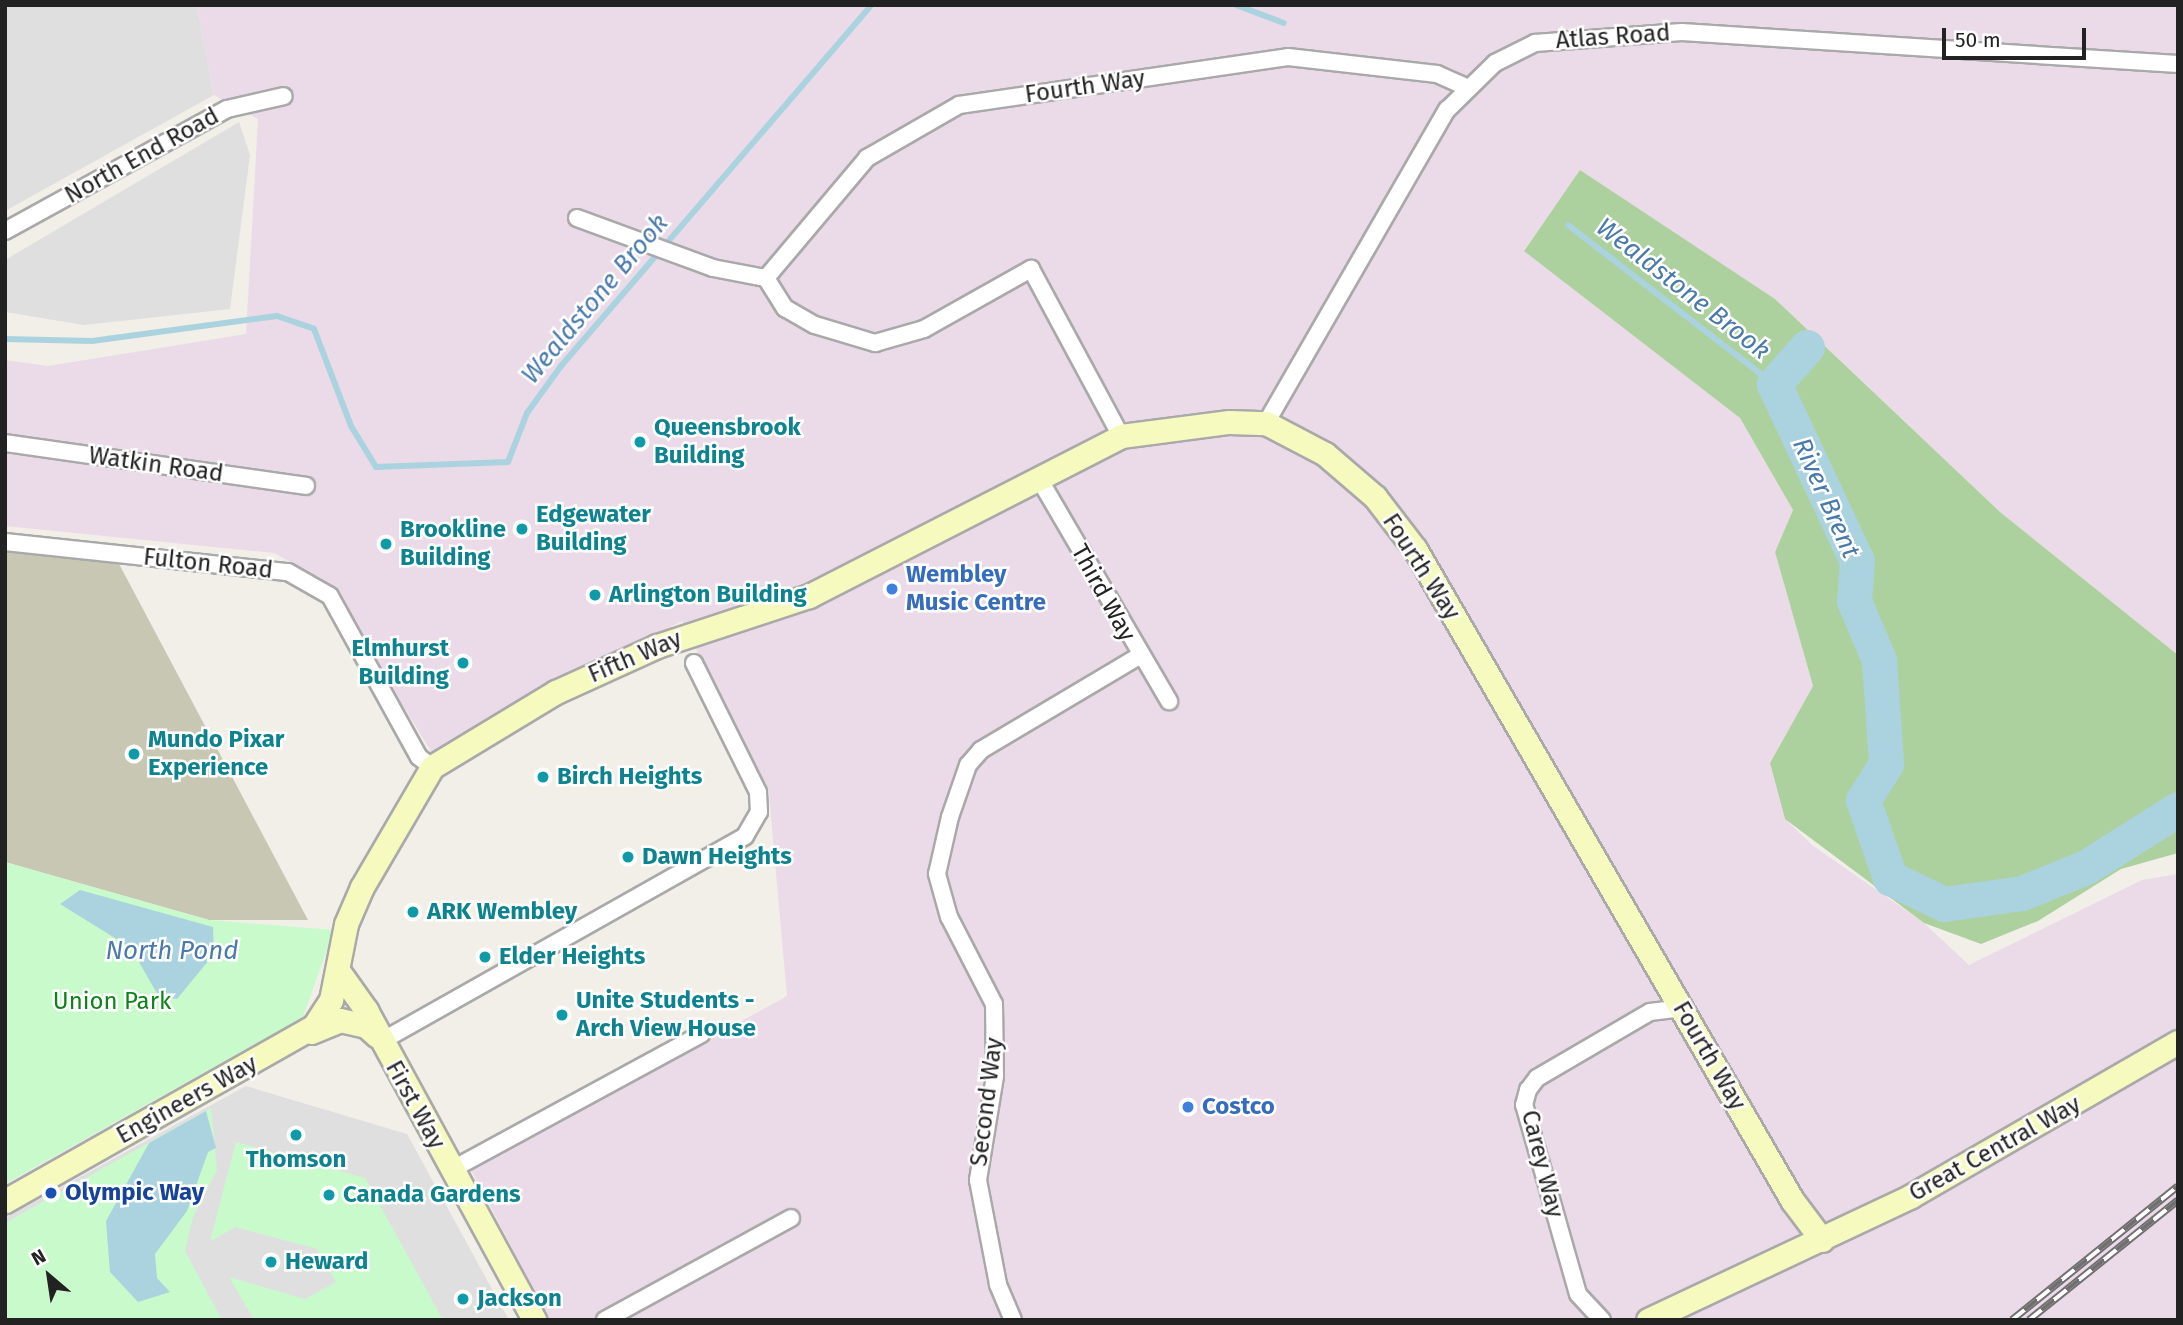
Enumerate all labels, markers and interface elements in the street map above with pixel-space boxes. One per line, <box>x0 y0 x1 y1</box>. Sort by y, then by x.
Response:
scale bar <box>1945 14 2088 58</box>
street label: Atlas Road <box>1555 19 1671 55</box>
text: 50 m <box>1955 27 2001 53</box>
street label: Fourth Way <box>1023 64 1147 110</box>
street label: North End Road <box>60 102 224 210</box>
water label: Wealdstone Brook <box>515 208 675 390</box>
water label: Wealdstone Brook <box>1590 212 1776 366</box>
place label: Queensbrook Building <box>654 414 801 470</box>
water label: River Brent <box>1786 433 1866 563</box>
marker: Queensbrook Building <box>632 434 648 450</box>
street label: Watkin Road <box>87 441 225 489</box>
place label: Edgewater Building <box>536 501 651 557</box>
street label: Fourth Way <box>1376 508 1466 626</box>
place label: Brookline Building <box>400 516 506 572</box>
marker: Edgewater Building <box>514 521 530 537</box>
marker: Brookline Building <box>378 536 394 552</box>
street label: Third Way <box>1065 540 1141 646</box>
street label: Fulton Road <box>142 543 274 585</box>
place label: Wembley Music Centre <box>906 561 1046 617</box>
place label: Arlington Building <box>609 581 807 609</box>
marker: Wembley Music Centre <box>884 581 900 597</box>
marker: Arlington Building <box>587 587 603 603</box>
street label: Fifth Way <box>584 625 686 689</box>
place label: Elmhurst Building <box>351 635 449 691</box>
marker: Elmhurst Building <box>455 655 471 671</box>
place label: Mundo Pixar Experience <box>148 726 284 782</box>
marker: Mundo Pixar Experience <box>126 746 142 762</box>
place label: Birch Heights <box>557 763 702 791</box>
marker: Birch Heights <box>535 769 551 785</box>
place label: Dawn Heights <box>642 843 792 871</box>
marker: Dawn Heights <box>620 849 636 865</box>
place label: ARK Wembley <box>427 898 577 926</box>
marker: ARK Wembley <box>405 904 421 920</box>
water label: North Pond <box>105 935 239 967</box>
place label: Elder Heights <box>499 943 645 971</box>
marker: Elder Heights <box>477 949 493 965</box>
place label: Unite Students - Arch View House <box>576 987 756 1043</box>
park label: Union Park <box>53 988 171 1016</box>
street label: Fourth Way <box>1666 996 1752 1116</box>
marker: Unite Students - Arch View House <box>554 1007 570 1023</box>
street label: Second Way <box>965 1036 1009 1168</box>
street label: Engineers Way <box>112 1050 262 1150</box>
street label: First Way <box>379 1056 451 1154</box>
street label: Great Central Way <box>1904 1090 2086 1208</box>
place label: Costco <box>1202 1093 1275 1121</box>
marker: Costco <box>1180 1099 1196 1115</box>
street label: Carey Way <box>1515 1107 1569 1221</box>
marker: Thomson <box>288 1127 304 1143</box>
place label: Thomson <box>246 1146 346 1174</box>
place label: Olympic Way <box>65 1179 204 1207</box>
place label: Canada Gardens <box>343 1181 521 1209</box>
marker: Olympic Way <box>43 1185 59 1201</box>
marker: Canada Gardens <box>321 1187 337 1203</box>
north arrow <box>14 1241 84 1311</box>
text: N <box>27 1244 50 1270</box>
place label: Heward <box>285 1248 368 1276</box>
marker: Heward <box>263 1254 279 1270</box>
place label: Jackson <box>477 1285 562 1313</box>
marker: Jackson <box>455 1291 471 1307</box>

